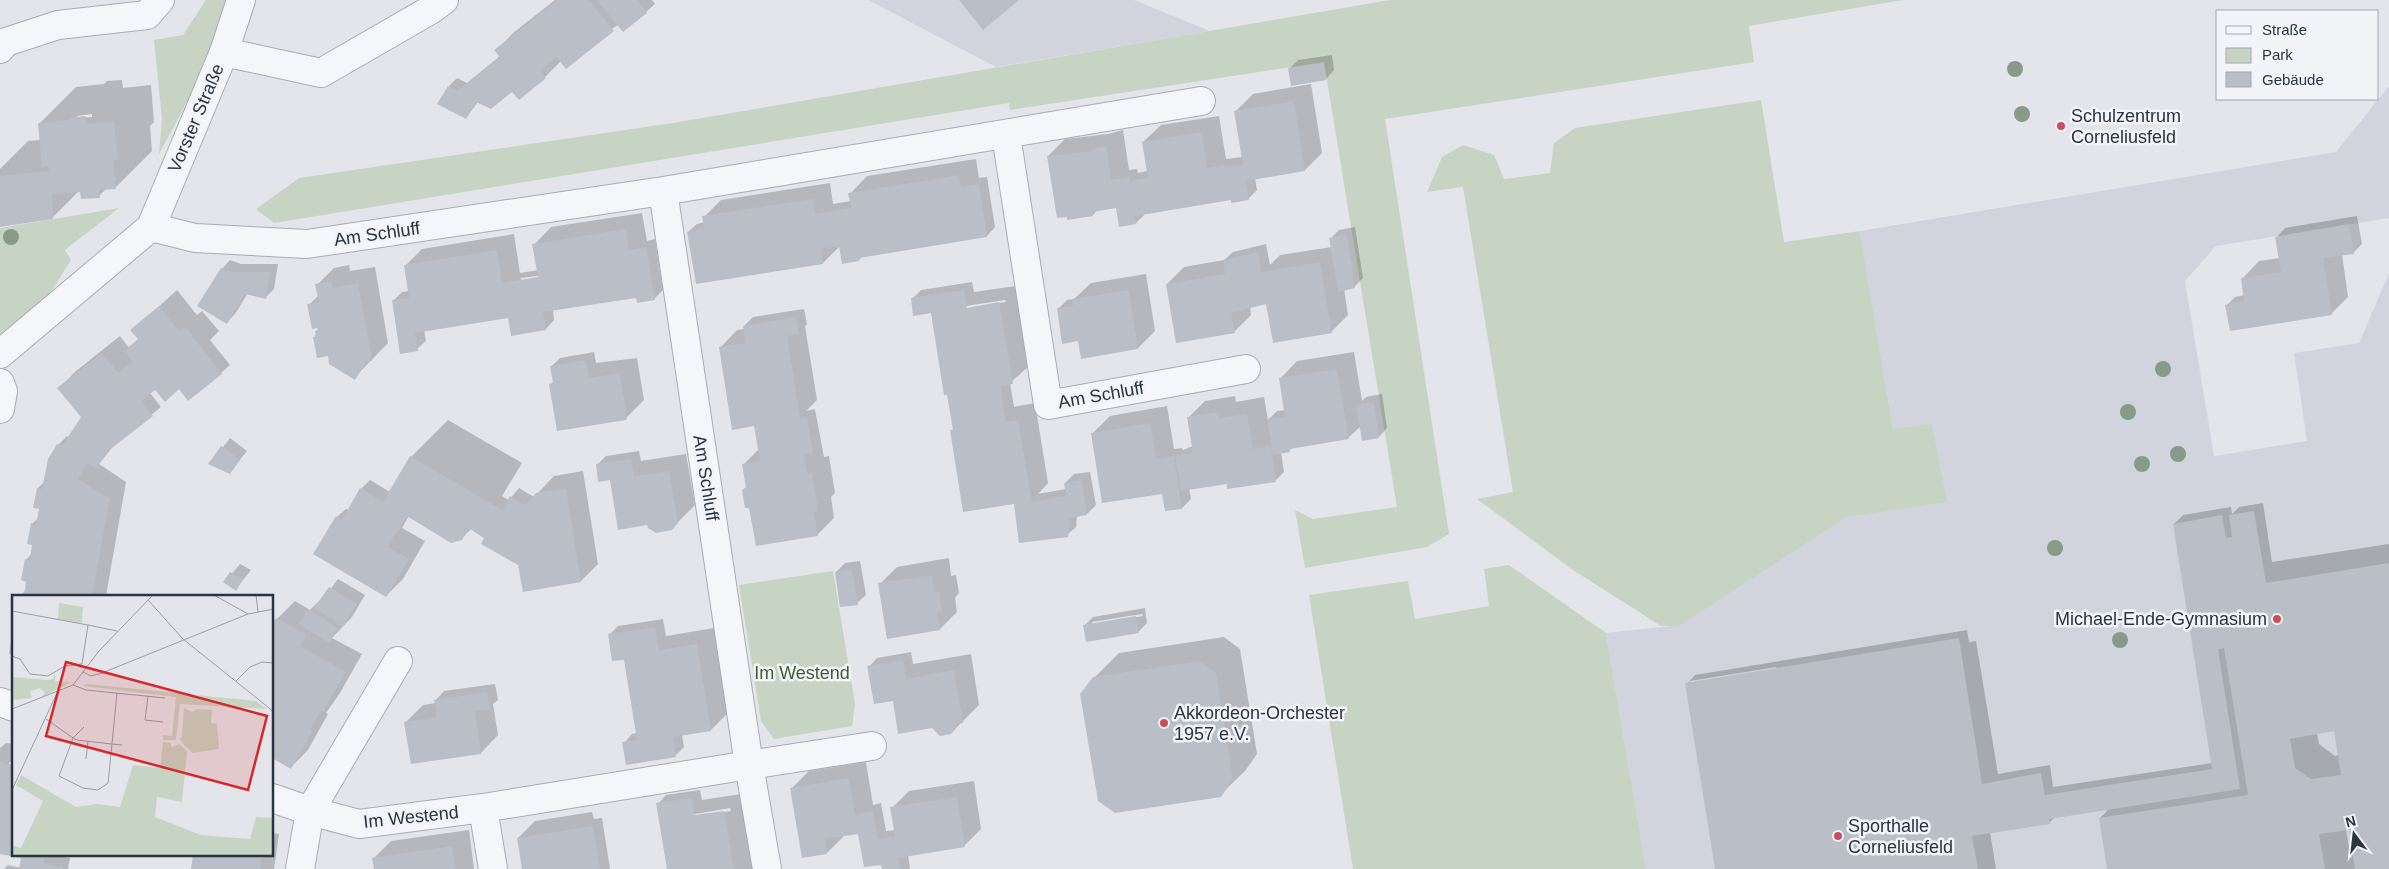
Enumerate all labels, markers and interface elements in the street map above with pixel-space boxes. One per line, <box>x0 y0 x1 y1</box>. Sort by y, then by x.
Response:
legend <box>2216 10 2379 100</box>
text: Straße <box>2262 21 2307 38</box>
text: Park <box>2262 46 2293 63</box>
street label: Vorster Straße <box>164 61 228 175</box>
text: Gebäude <box>2262 71 2324 88</box>
place label: Schulzentrum Corneliusfeld <box>2071 106 2181 147</box>
marker: Schulzentrum Corneliusfeld <box>2055 120 2067 132</box>
street label: Am Schluff <box>333 218 422 250</box>
street label: Am Schluff <box>1057 377 1146 412</box>
street label: Am Schluff <box>689 434 723 523</box>
inset map <box>12 595 274 856</box>
place label: Michael-Ende-Gymnasium <box>2055 609 2267 629</box>
marker: Michael-Ende-Gymnasium <box>2271 613 2283 625</box>
park label: Im Westend <box>754 663 850 683</box>
place label: Akkordeon-Orchester 1957 e.V. <box>1174 703 1345 744</box>
marker: Akkordeon-Orchester 1957 e.V. <box>1158 717 1170 729</box>
street label: Im Westend <box>362 802 460 832</box>
north arrow <box>2329 809 2379 859</box>
text: N <box>2344 812 2358 830</box>
place label: Sporthalle Corneliusfeld <box>1848 816 1953 857</box>
marker: Sporthalle Corneliusfeld <box>1832 830 1844 842</box>

